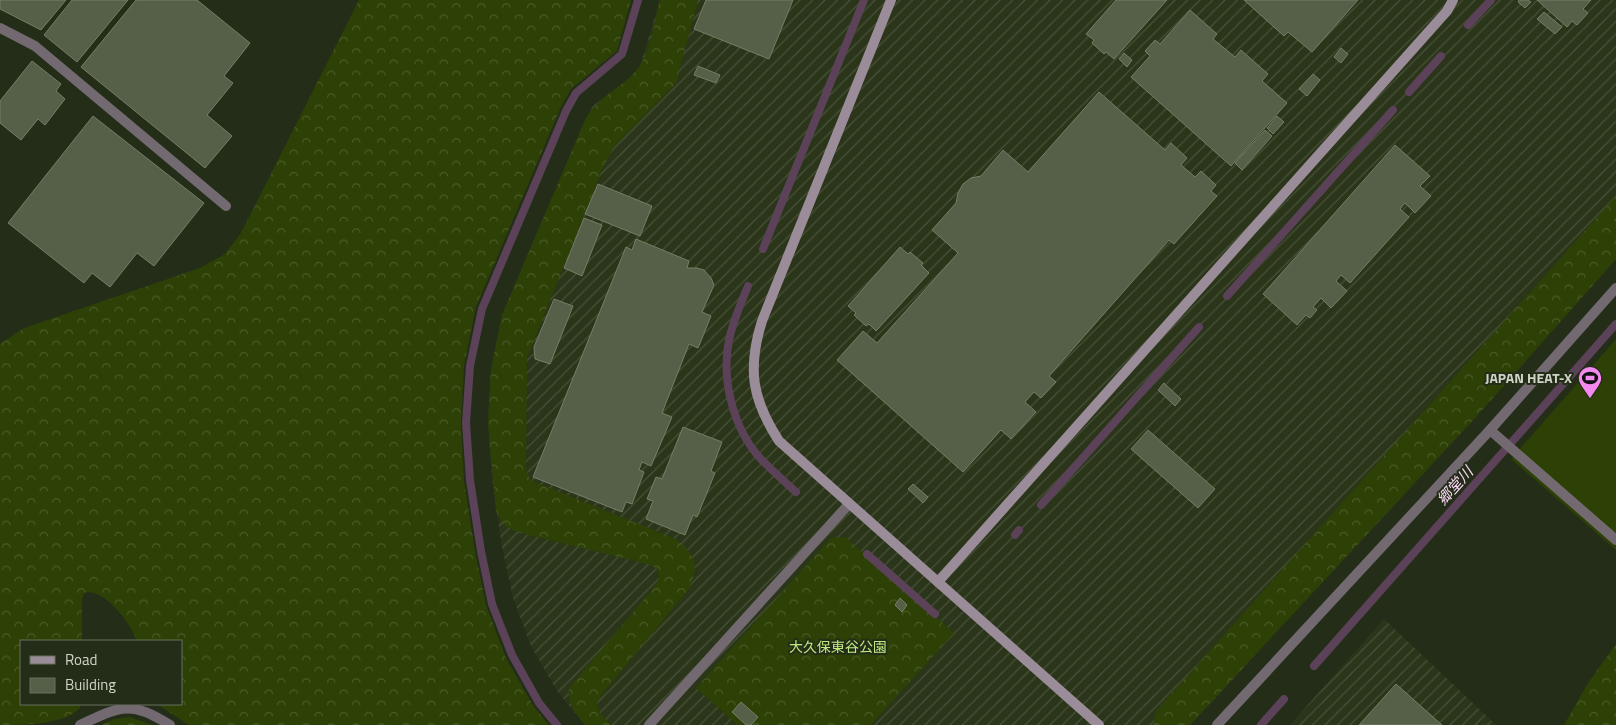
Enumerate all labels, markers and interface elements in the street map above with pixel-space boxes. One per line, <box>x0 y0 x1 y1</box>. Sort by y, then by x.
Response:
sports icon: JAPAN HEAT-X <box>1577 365 1603 399</box>
place label: JAPAN HEAT-X <box>1485 367 1572 388</box>
water label: 郷堂川 <box>1431 460 1480 510</box>
park label: 大久保東谷公園 <box>789 636 887 657</box>
legend <box>20 640 182 705</box>
text: Road <box>65 648 97 671</box>
text: Building <box>65 673 116 696</box>

